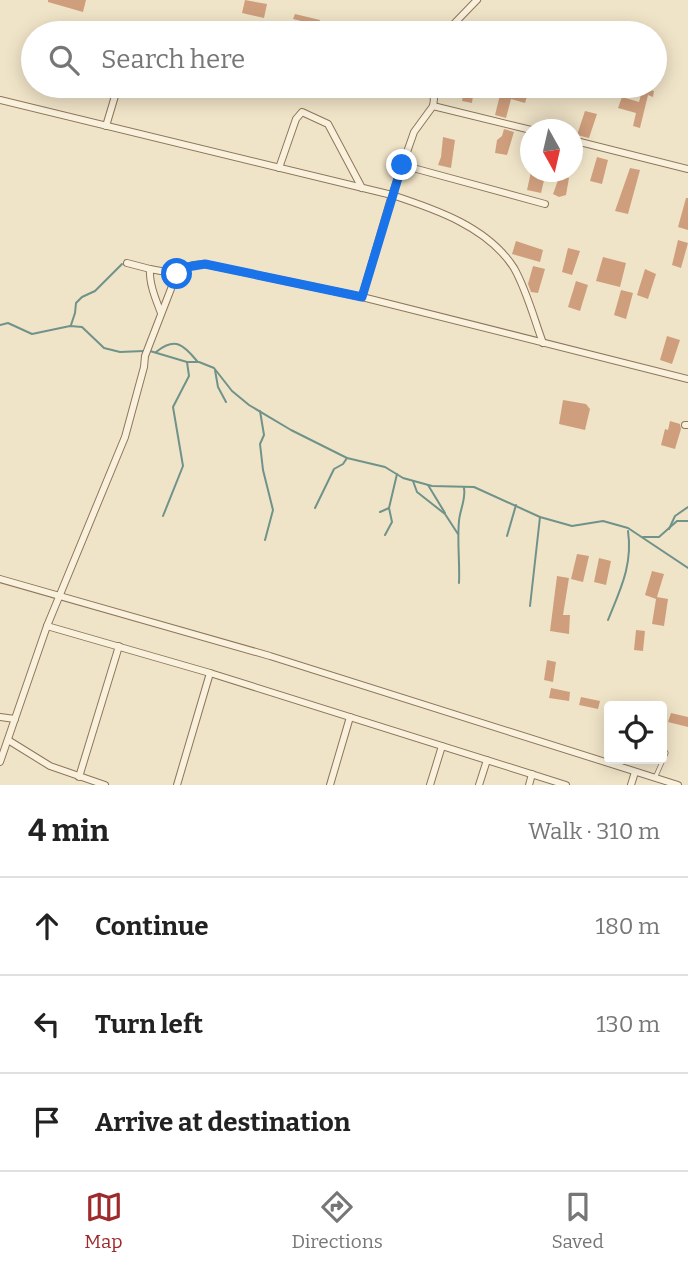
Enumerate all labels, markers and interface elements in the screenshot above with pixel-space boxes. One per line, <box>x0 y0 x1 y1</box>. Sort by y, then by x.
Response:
search box <box>21 21 667 98</box>
icon: search <box>45 41 83 79</box>
text: Search here <box>101 44 245 75</box>
north arrow <box>520 119 583 182</box>
route end <box>386 149 417 180</box>
route start <box>161 258 192 289</box>
map controls <box>604 701 667 764</box>
button: locate <box>604 701 667 764</box>
text: 4 min <box>28 813 109 849</box>
text: Walk · 310 m <box>528 817 660 845</box>
icon: ahead <box>28 907 66 945</box>
text: Continue <box>95 911 209 942</box>
text: 180 m <box>596 912 660 940</box>
icon: left <box>28 1005 66 1043</box>
text: Turn left <box>95 1009 203 1040</box>
text: 130 m <box>596 1010 660 1038</box>
icon: arrive <box>28 1103 66 1141</box>
text: Arrive at destination <box>95 1107 350 1138</box>
tab: Map <box>84 1188 123 1253</box>
tab: Directions <box>291 1188 383 1253</box>
tab: Saved <box>551 1188 604 1253</box>

